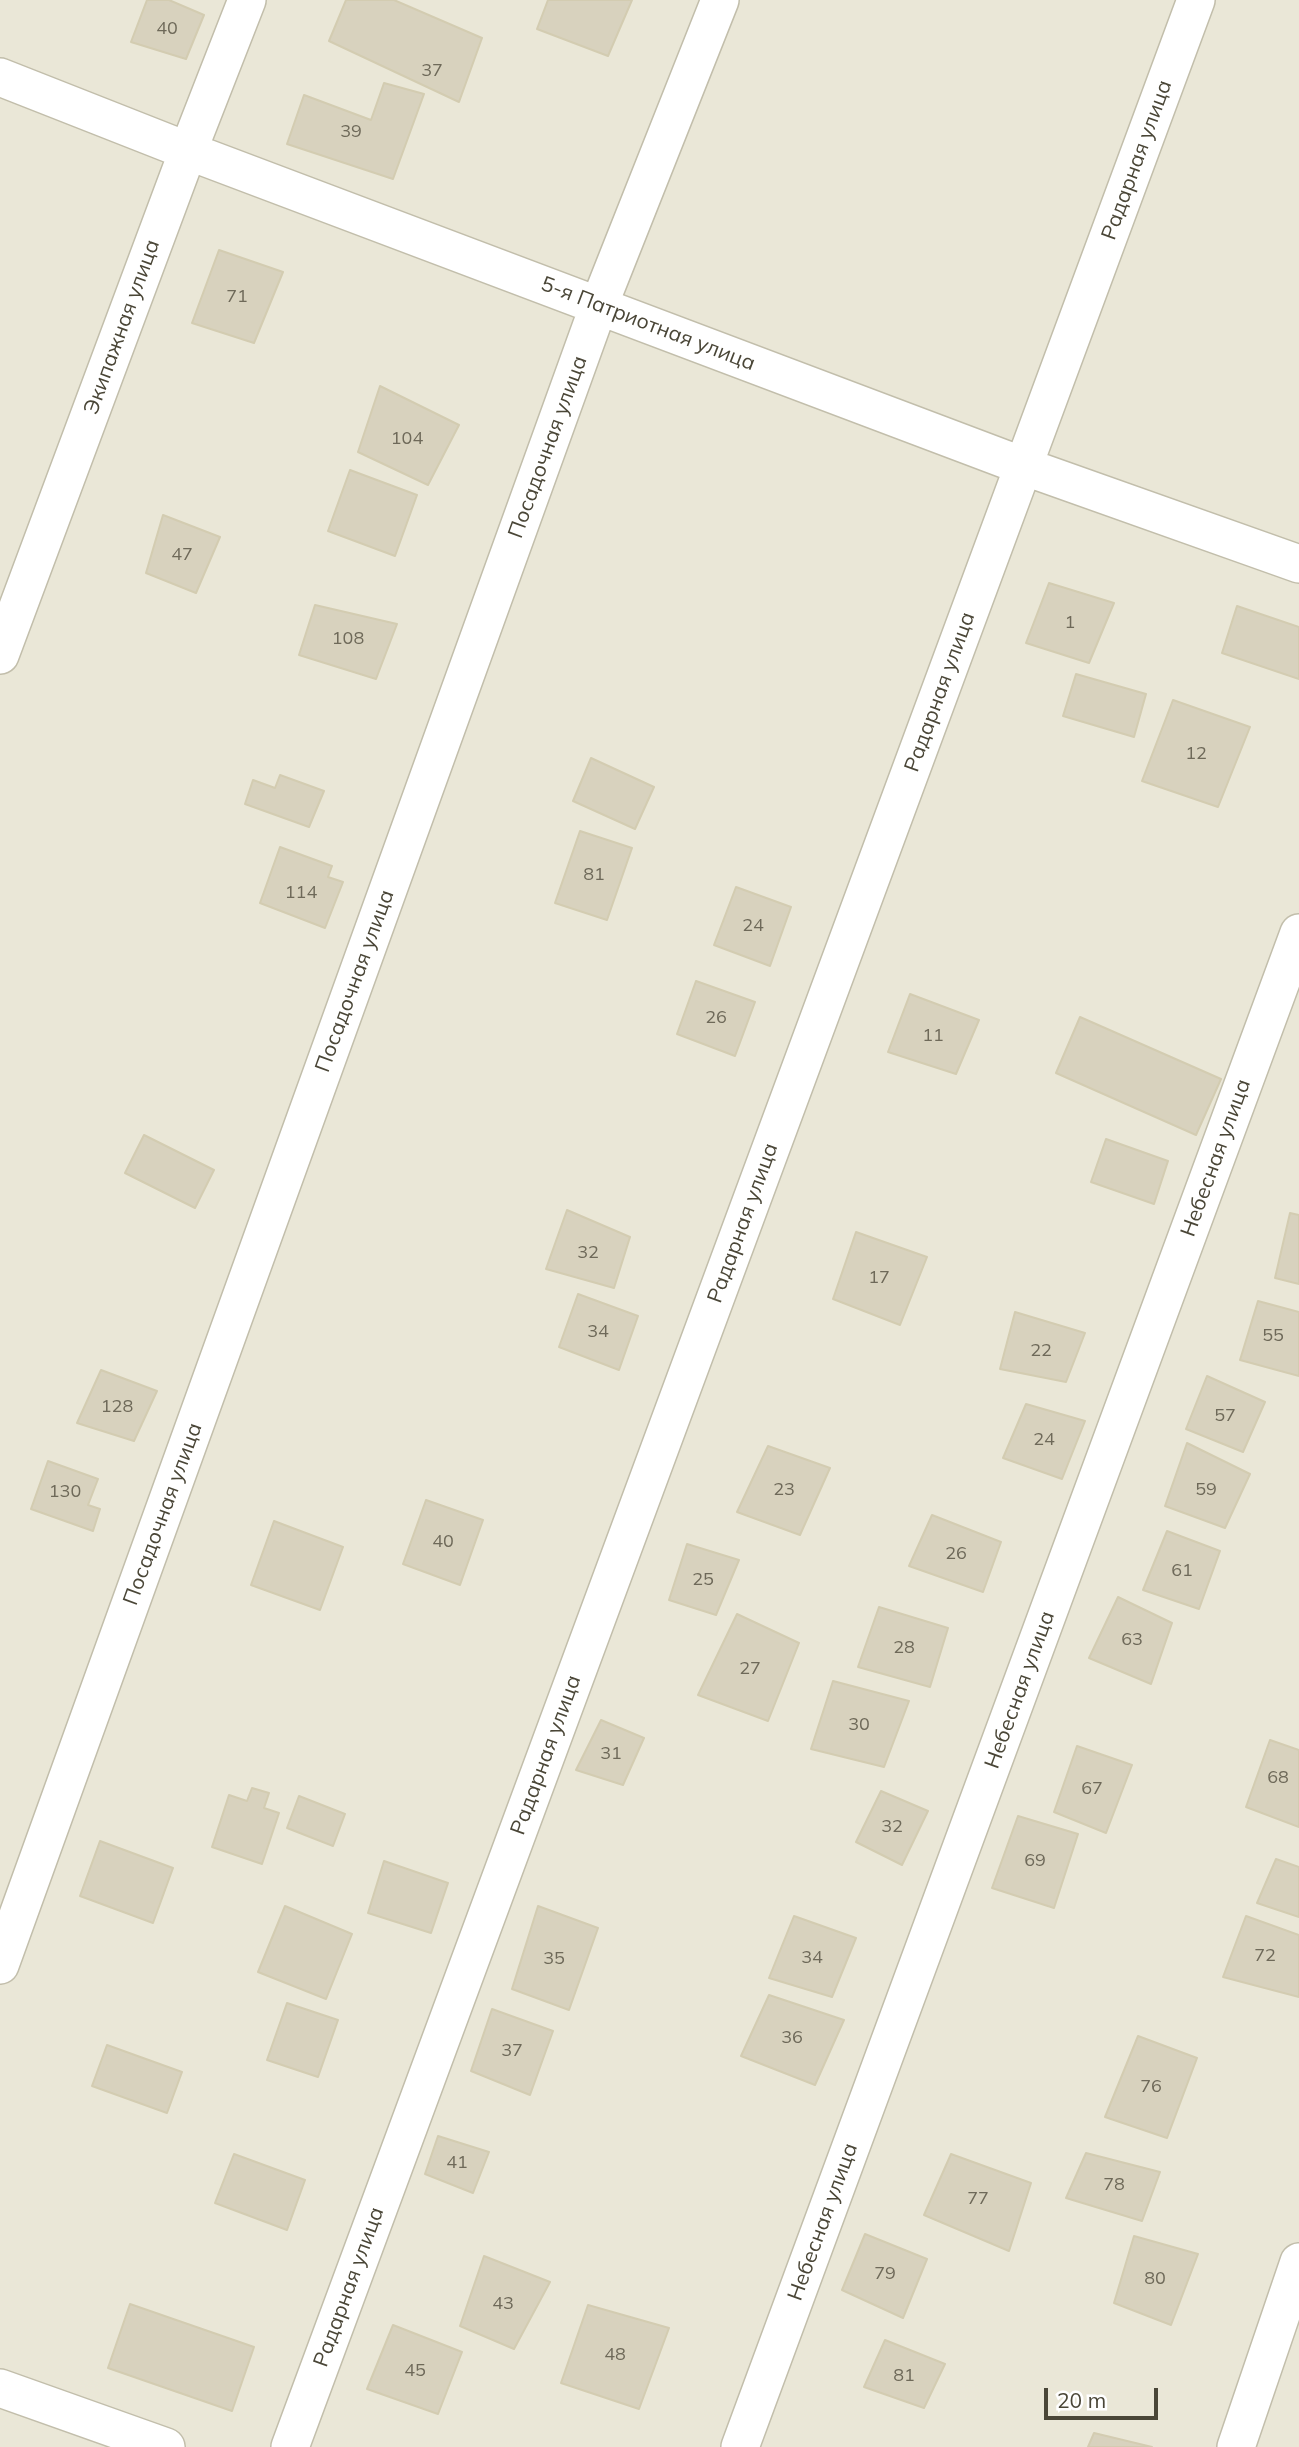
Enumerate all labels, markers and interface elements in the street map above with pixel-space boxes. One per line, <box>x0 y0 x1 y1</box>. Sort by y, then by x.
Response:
house number: 40 <box>156 18 178 40</box>
house number: 37 <box>421 60 443 82</box>
street label: Радарная улица <box>1096 77 1178 243</box>
house number: 39 <box>340 121 362 143</box>
street label: Экипажная улица <box>79 236 165 418</box>
street label: 5-я Патриотная улица <box>537 271 759 377</box>
house number: 71 <box>226 286 248 308</box>
street label: Посадочная улица <box>503 352 593 542</box>
house number: 104 <box>391 428 423 450</box>
house number: 47 <box>171 544 193 566</box>
street label: Радарная улица <box>899 609 981 775</box>
house number: 1 <box>1065 612 1075 634</box>
house number: 108 <box>332 628 364 650</box>
house number: 12 <box>1185 743 1207 765</box>
house number: 81 <box>583 864 605 886</box>
house number: 114 <box>285 882 317 904</box>
street label: Посадочная улица <box>310 886 400 1076</box>
house number: 24 <box>742 915 764 937</box>
house number: 26 <box>705 1007 727 1029</box>
house number: 11 <box>922 1025 944 1047</box>
street label: Небесная улица <box>1176 1076 1256 1240</box>
street label: Радарная улица <box>702 1140 784 1306</box>
house number: 32 <box>577 1242 599 1264</box>
house number: 17 <box>868 1267 890 1289</box>
house number: 34 <box>587 1321 609 1343</box>
house number: 55 <box>1262 1325 1284 1347</box>
house number: 22 <box>1030 1340 1052 1362</box>
house number: 128 <box>101 1396 133 1418</box>
house number: 57 <box>1214 1405 1236 1427</box>
street label: Посадочная улица <box>118 1419 208 1609</box>
house number: 24 <box>1033 1429 1055 1451</box>
house number: 23 <box>773 1479 795 1501</box>
house number: 59 <box>1195 1479 1217 1501</box>
house number: 130 <box>49 1481 81 1503</box>
house number: 40 <box>432 1531 454 1553</box>
house number: 26 <box>945 1543 967 1565</box>
house number: 61 <box>1171 1560 1193 1582</box>
house number: 25 <box>692 1569 714 1591</box>
street label: Небесная улица <box>980 1608 1060 1772</box>
house number: 63 <box>1121 1629 1143 1651</box>
house number: 28 <box>893 1637 915 1659</box>
house number: 27 <box>739 1658 761 1680</box>
street label: Радарная улица <box>505 1672 587 1838</box>
house number: 30 <box>848 1714 870 1736</box>
house number: 31 <box>600 1743 622 1765</box>
house number: 68 <box>1267 1767 1289 1789</box>
house number: 67 <box>1081 1778 1103 1800</box>
house number: 32 <box>881 1816 903 1838</box>
house number: 69 <box>1024 1850 1046 1872</box>
house number: 72 <box>1254 1945 1276 1967</box>
house number: 34 <box>801 1947 823 1969</box>
house number: 35 <box>543 1948 565 1970</box>
house number: 36 <box>781 2027 803 2049</box>
house number: 37 <box>501 2040 523 2062</box>
house number: 76 <box>1140 2076 1162 2098</box>
street label: Небесная улица <box>783 2140 863 2304</box>
house number: 41 <box>446 2152 468 2174</box>
house number: 78 <box>1103 2174 1125 2196</box>
house number: 77 <box>967 2188 989 2210</box>
street label: Радарная улица <box>308 2204 390 2370</box>
house number: 79 <box>874 2263 896 2285</box>
house number: 80 <box>1144 2268 1166 2290</box>
house number: 43 <box>492 2293 514 2315</box>
house number: 48 <box>604 2344 626 2366</box>
house number: 45 <box>404 2360 426 2382</box>
house number: 81 <box>893 2365 915 2387</box>
scale bar <box>1047 2374 1161 2418</box>
text: 20 m <box>1057 2387 1106 2413</box>

